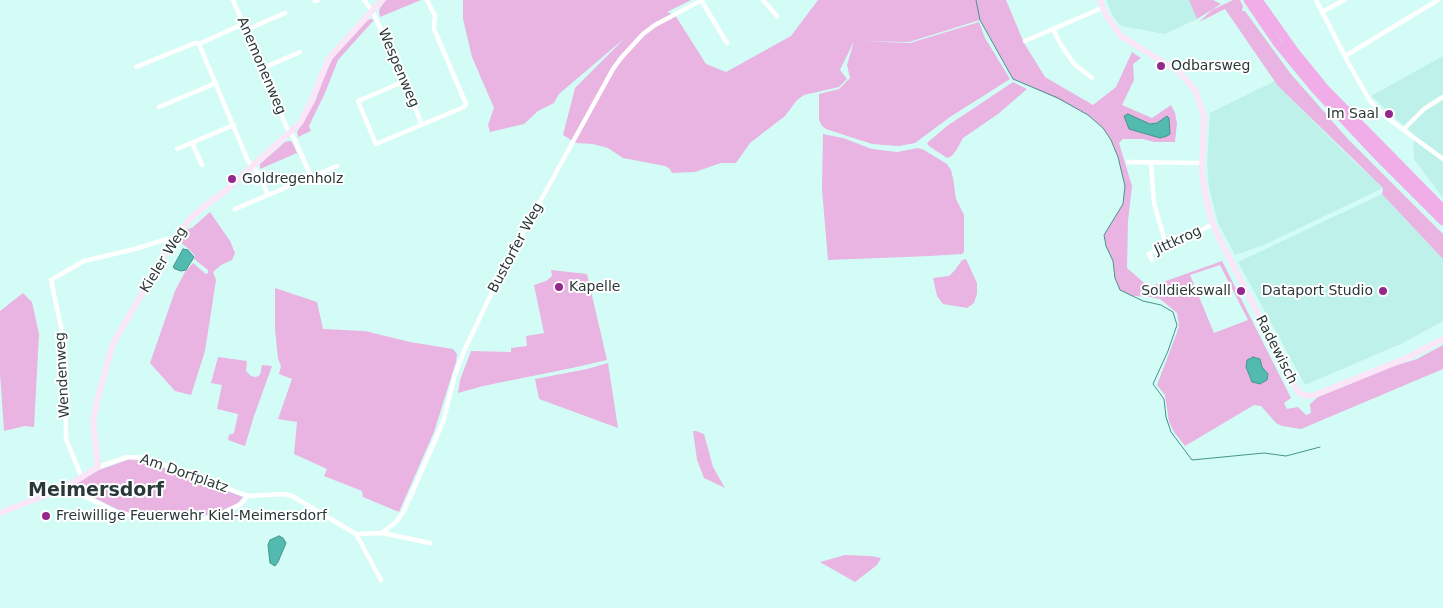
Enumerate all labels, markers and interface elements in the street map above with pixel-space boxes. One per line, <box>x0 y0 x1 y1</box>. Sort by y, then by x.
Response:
street label: Anemonenweg <box>233 15 289 117</box>
street label: Wespenweg <box>374 26 422 110</box>
place label: Odbarsweg <box>1171 58 1250 74</box>
marker: Odbarsweg <box>1155 60 1167 72</box>
place label: Im Saal <box>1327 106 1379 122</box>
marker: Im Saal <box>1383 108 1395 120</box>
place label: Goldregenholz <box>242 171 343 187</box>
marker: Goldregenholz <box>226 173 238 185</box>
street label: Bustorfer Weg <box>485 200 547 296</box>
street label: Jittkrog <box>1152 223 1204 259</box>
street label: Kieler Weg <box>137 224 191 296</box>
place label: Kapelle <box>569 279 620 295</box>
marker: Kapelle <box>553 281 565 293</box>
place label: Solldiekswall <box>1141 283 1231 299</box>
place label: Dataport Studio <box>1262 283 1373 299</box>
marker: Solldiekswall <box>1235 285 1247 297</box>
marker: Dataport Studio <box>1377 285 1389 297</box>
street label: Radewisch <box>1252 313 1300 387</box>
street label: Wendenweg <box>52 332 74 418</box>
street label: Am Dorfplatz <box>138 451 230 497</box>
district label: Meimersdorf <box>28 480 164 502</box>
place label: Freiwillige Feuerwehr Kiel-Meimersdorf <box>56 508 327 524</box>
marker: Freiwillige Feuerwehr Kiel-Meimersdorf <box>40 510 52 522</box>

